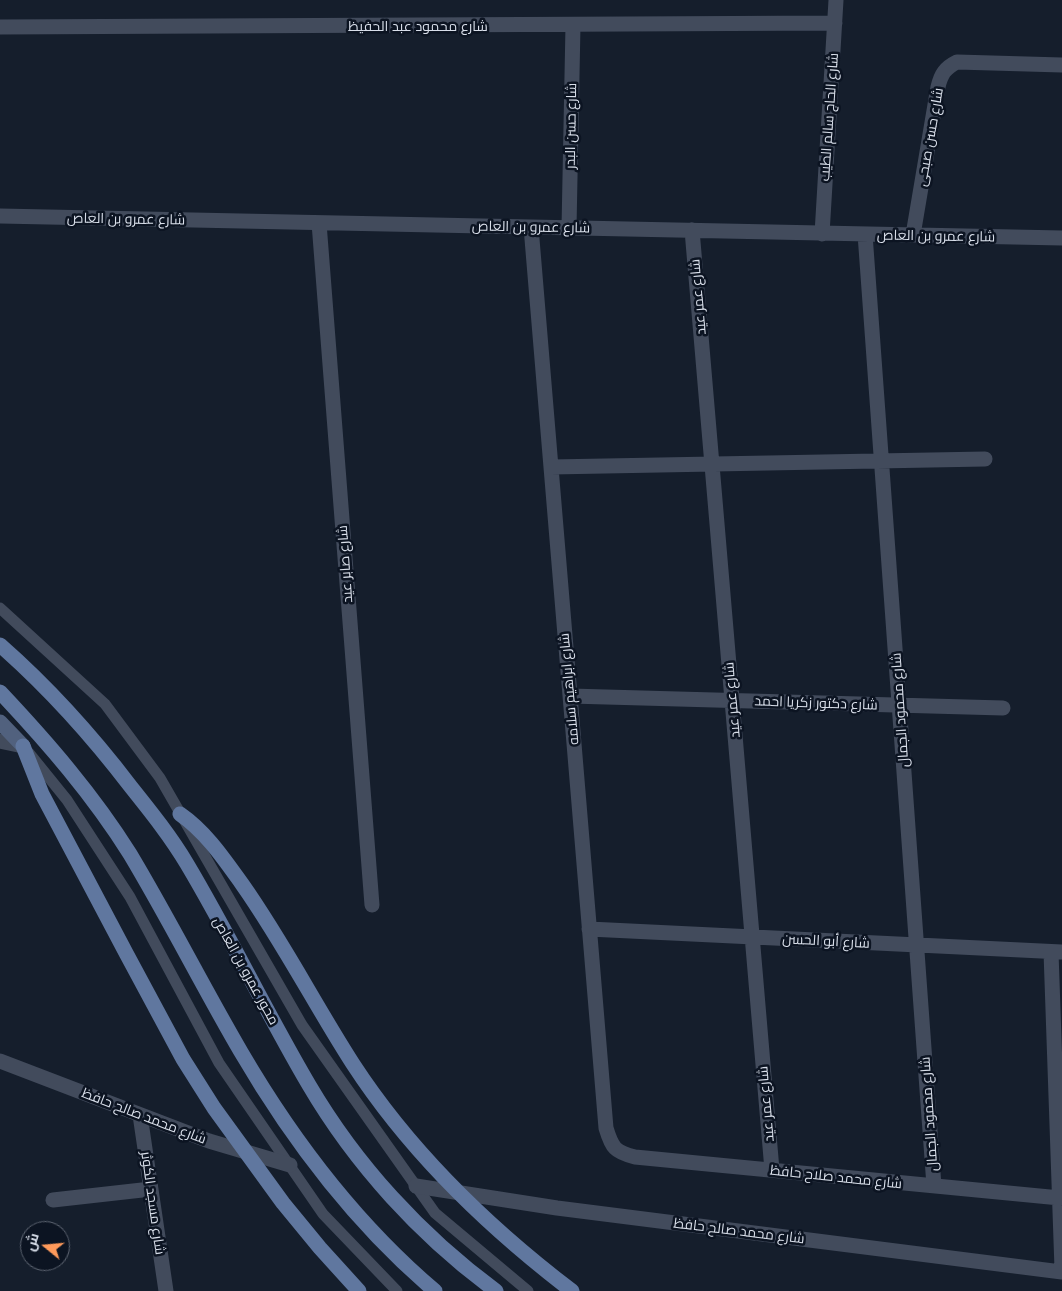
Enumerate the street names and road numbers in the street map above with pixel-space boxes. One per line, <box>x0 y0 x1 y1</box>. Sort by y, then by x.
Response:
street label: شارع محمود عبد الحفيظ <box>348 18 488 34</box>
street label: شارع الحاج سالم الطيب <box>816 52 842 182</box>
street label: شارع حسن البدر <box>562 83 580 169</box>
street label: شارع حسن صبحى <box>913 86 947 188</box>
street label: شارع عمرو بن العاص <box>67 210 185 228</box>
street label: شارع عمرو بن العاص <box>472 218 590 236</box>
street label: شارع عمرو بن العاص <box>877 227 995 245</box>
street label: شارع عمر عيد <box>686 258 710 336</box>
street label: شارع صابر عيد <box>334 525 356 603</box>
street label: شارع ابراهيم سلامه <box>556 632 582 746</box>
street label: شارع محمود الجمال <box>888 652 912 768</box>
street label: شارع عمر عيد <box>720 661 744 739</box>
street label: شارع دكتور زكريا احمد <box>754 692 878 714</box>
street label: محور عمرو بن العاص <box>209 914 283 1028</box>
street label: شارع أبو الحسن <box>782 930 870 952</box>
street label: شارع محمود الجمال <box>917 1056 941 1172</box>
street label: شارع عمر عيد <box>754 1065 778 1143</box>
street label: شارع محمد صالح حافظ <box>79 1084 209 1148</box>
street label: شارع مسجد الكوثر <box>137 1150 169 1256</box>
street label: شارع محمد صلاح حافظ <box>769 1162 903 1192</box>
street label: شارع محمد صالح حافظ <box>672 1215 806 1247</box>

